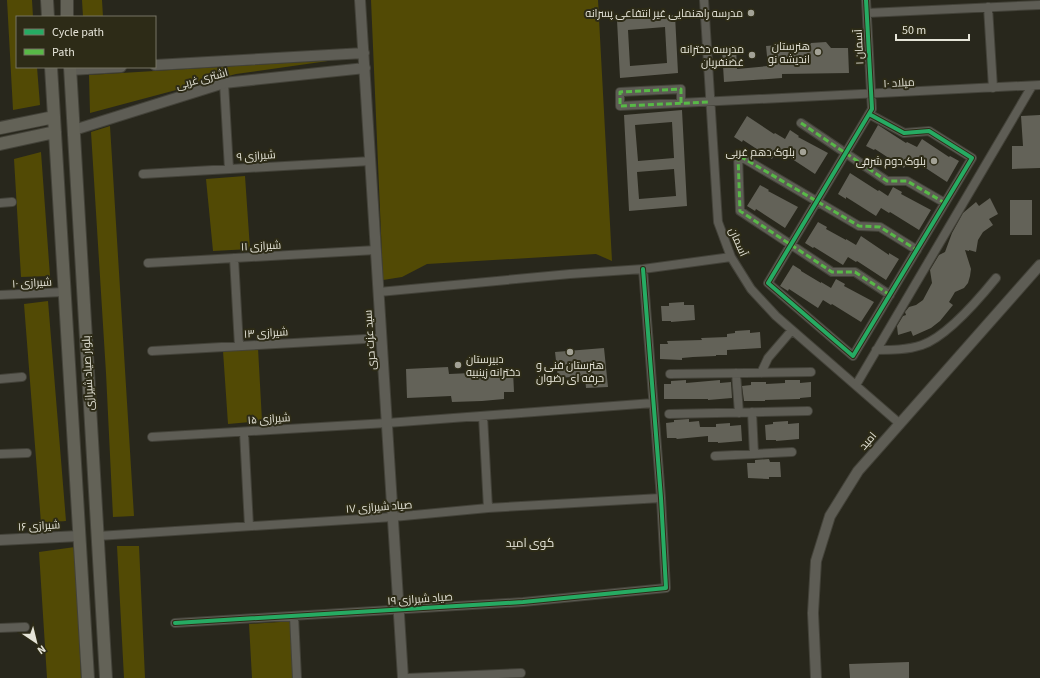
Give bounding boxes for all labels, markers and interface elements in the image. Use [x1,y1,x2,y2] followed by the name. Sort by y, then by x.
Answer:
[585,6,743,21] place label: مدرسه راهنمایی غیر انتفاعی پسرانه
[746,8,756,18] marker: مدرسه راهنمایی غیر انتفاعی پسرانه
[16,16,156,68] legend
[896,16,969,42] scale bar
[902,22,926,39] text: 50 m
[52,24,104,41] text: Cycle path
[851,29,867,65] street label: آسمان ۱
[768,39,810,67] place label: هنرستان اندیشه نو
[680,42,744,70] place label: مدرسه دخترانه غضنفریان
[52,44,75,61] text: Path
[813,47,823,57] marker: هنرستان اندیشه نو
[747,50,757,60] marker: مدرسه دخترانه غضنفریان
[174,65,230,93] street label: اشتری غربی
[883,75,915,91] street label: میلاد ۱۰
[726,145,795,160] place label: بلوک دهم غربی
[236,147,276,165] street label: شیرازی ۹
[798,147,808,157] marker: بلوک دهم غربی
[856,154,926,169] place label: بلوک دوم شرقی
[929,156,939,166] marker: بلوک دوم شرقی
[725,225,751,259] street label: آسمان
[240,237,282,255] street label: شیرازی ۱۱
[12,274,52,292] street label: شیرازی ۱۰
[360,309,380,371] street label: سید عزت حری
[243,324,289,342] street label: شیرازی ۱۳
[79,335,97,411] street label: بلوار صیاد شیرازی
[565,347,575,357] marker: هنرستان فنی و حرفه ای رضوان
[466,352,520,380] place label: دبیرستان دخترانه زینبیه
[536,358,604,386] place label: هنرستان فنی و حرفه ای رضوان
[453,360,463,370] marker: دبیرستان دخترانه زینبیه
[247,410,291,428] street label: شیرازی ۱۵
[856,429,880,453] street label: امید
[345,497,413,517] street label: صیاد شیرازی ۱۷
[18,517,60,535] street label: شیرازی ۱۶
[506,535,554,552] district label: کوی امید
[387,589,453,609] street label: صیاد شیرازی ۱۹
[16,622,56,662] north arrow
[34,642,49,658] text: N

